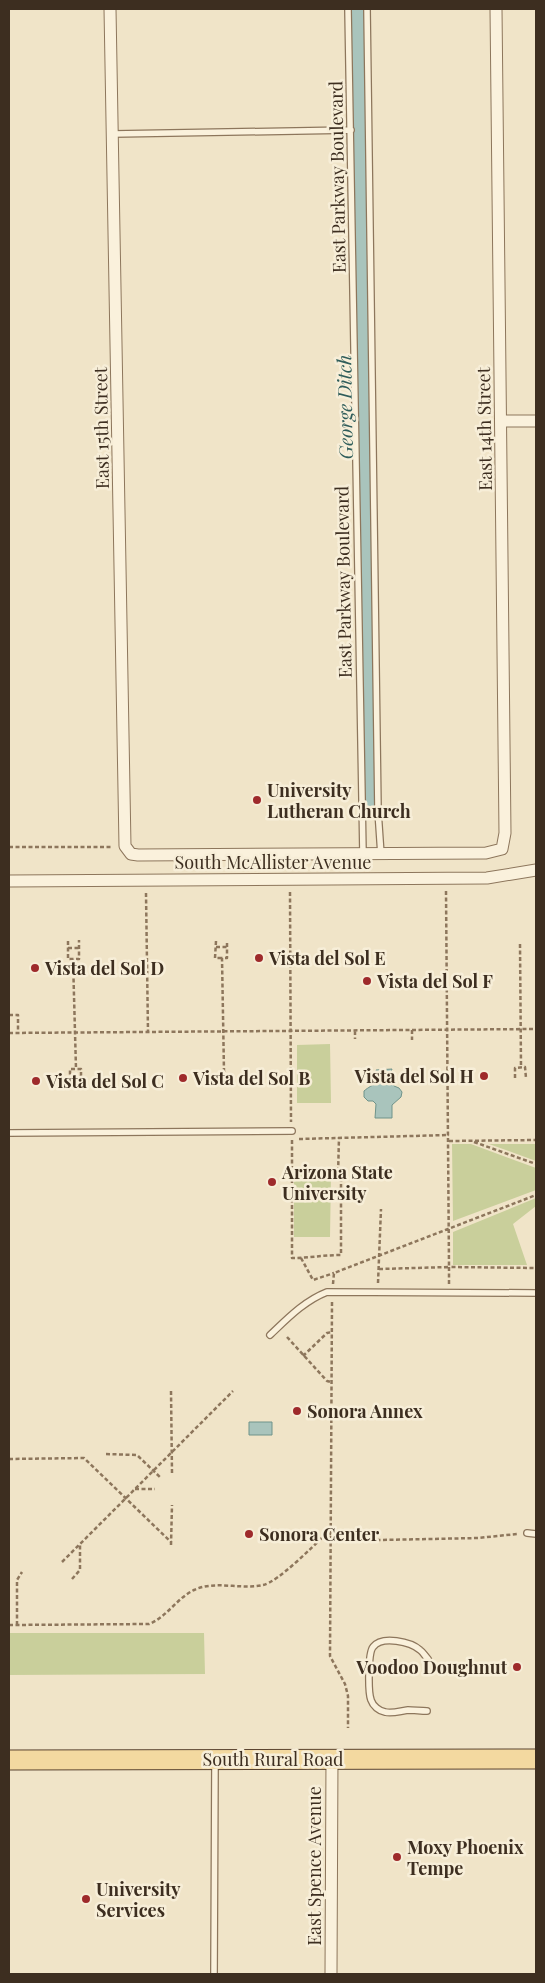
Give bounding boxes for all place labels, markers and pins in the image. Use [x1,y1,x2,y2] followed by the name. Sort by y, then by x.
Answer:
[267,778,411,823] place label: University Lutheran Church
[251,794,263,806] marker: University Lutheran Church
[268,946,386,970] place label: Vista del Sol E
[253,952,265,964] marker: Vista del Sol E
[44,956,164,980] place label: Vista del Sol D
[29,962,41,974] marker: Vista del Sol D
[376,969,493,993] place label: Vista del Sol F
[361,975,373,987] marker: Vista del Sol F
[353,1064,474,1088] place label: Vista del Sol H
[192,1066,310,1090] place label: Vista del Sol B
[45,1069,164,1093] place label: Vista del Sol C
[478,1070,490,1082] marker: Vista del Sol H
[177,1072,189,1084] marker: Vista del Sol B
[30,1075,42,1087] marker: Vista del Sol C
[281,1160,393,1205] place label: Arizona State University
[266,1176,278,1188] marker: Arizona State University
[307,1399,423,1423] place label: Sonora Annex
[291,1405,303,1417] marker: Sonora Annex
[259,1522,380,1546] place label: Sonora Center
[243,1528,255,1540] marker: Sonora Center
[355,1655,508,1679] place label: Voodoo Doughnut
[511,1661,523,1673] marker: Voodoo Doughnut
[407,1835,524,1880] place label: Moxy Phoenix Tempe
[391,1851,403,1863] marker: Moxy Phoenix Tempe
[96,1877,181,1922] place label: University Services
[80,1893,92,1905] marker: University Services

